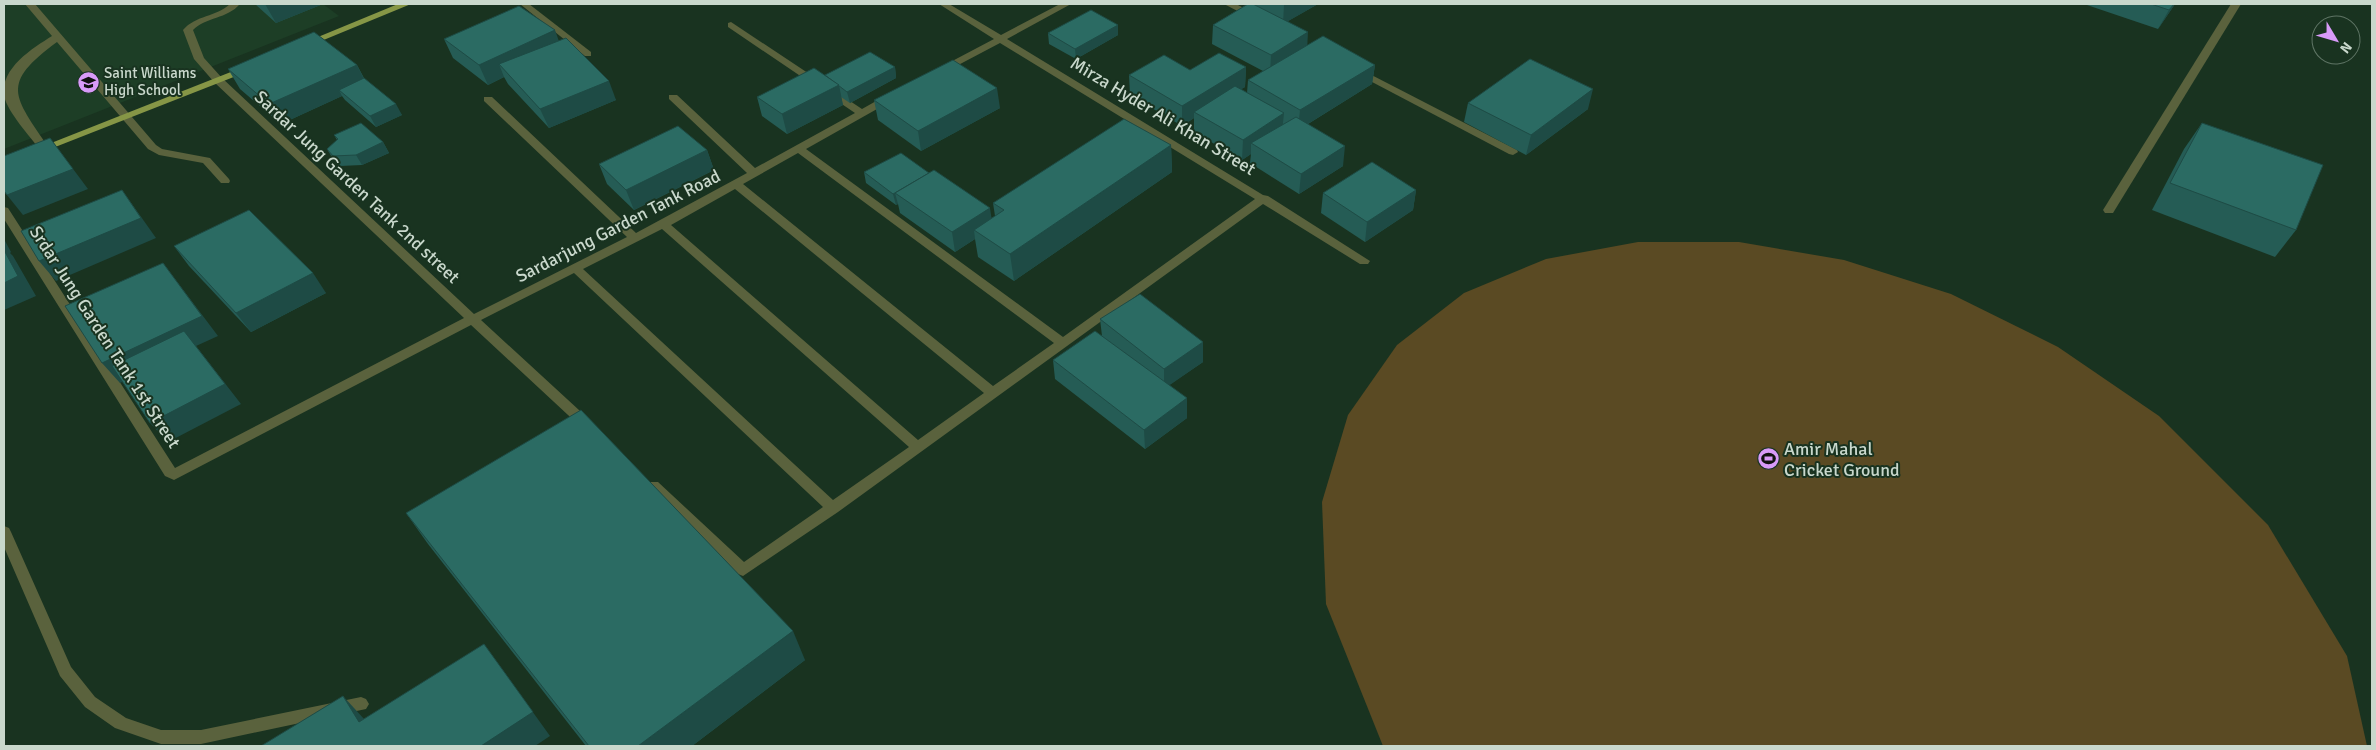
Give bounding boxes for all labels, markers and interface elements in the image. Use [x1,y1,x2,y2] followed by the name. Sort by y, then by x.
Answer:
[2311,15,2361,65] north arrow
[2336,39,2356,57] text: N
[1066,52,1260,180] street label: Mirza Hyder Ali Khan Street
[104,64,197,99] place label: Saint Williams High School
[76,70,100,94] school or university icon: Saint Williams High School
[250,86,464,288] street label: Sardar Jung Garden Tank 2nd street
[512,165,724,287] street label: Sardarjung Garden Tank Road
[25,222,185,452] street label: Srdar Jung Garden Tank 1st Street
[1784,438,1900,481] place label: Amir Mahal Cricket Ground
[1756,447,1780,471] sports icon: Amir Mahal Cricket Ground

